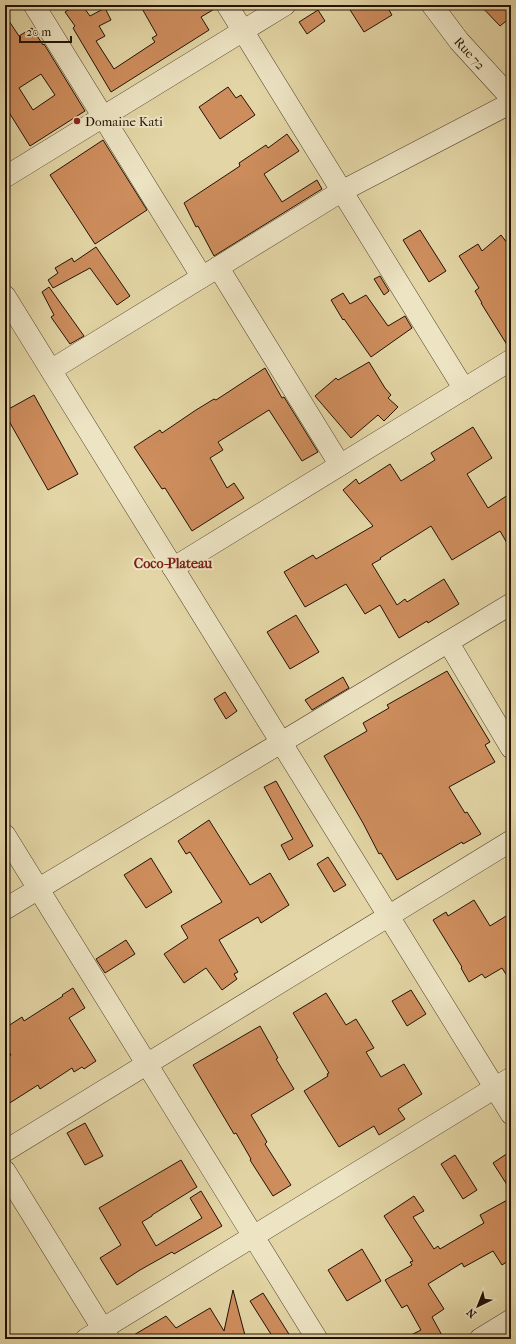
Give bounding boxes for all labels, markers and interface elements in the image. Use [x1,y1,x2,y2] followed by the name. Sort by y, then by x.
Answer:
[20,18,71,44] scale bar
[26,25,51,39] text: 20 m
[451,34,488,73] street label: Rue 72
[85,114,163,129] place label: Domaine Kati
[72,116,82,126] marker: Domaine Kati
[134,555,212,572] district label: Coco-Plateau
[458,1286,498,1326] north arrow
[464,1305,479,1321] text: N

